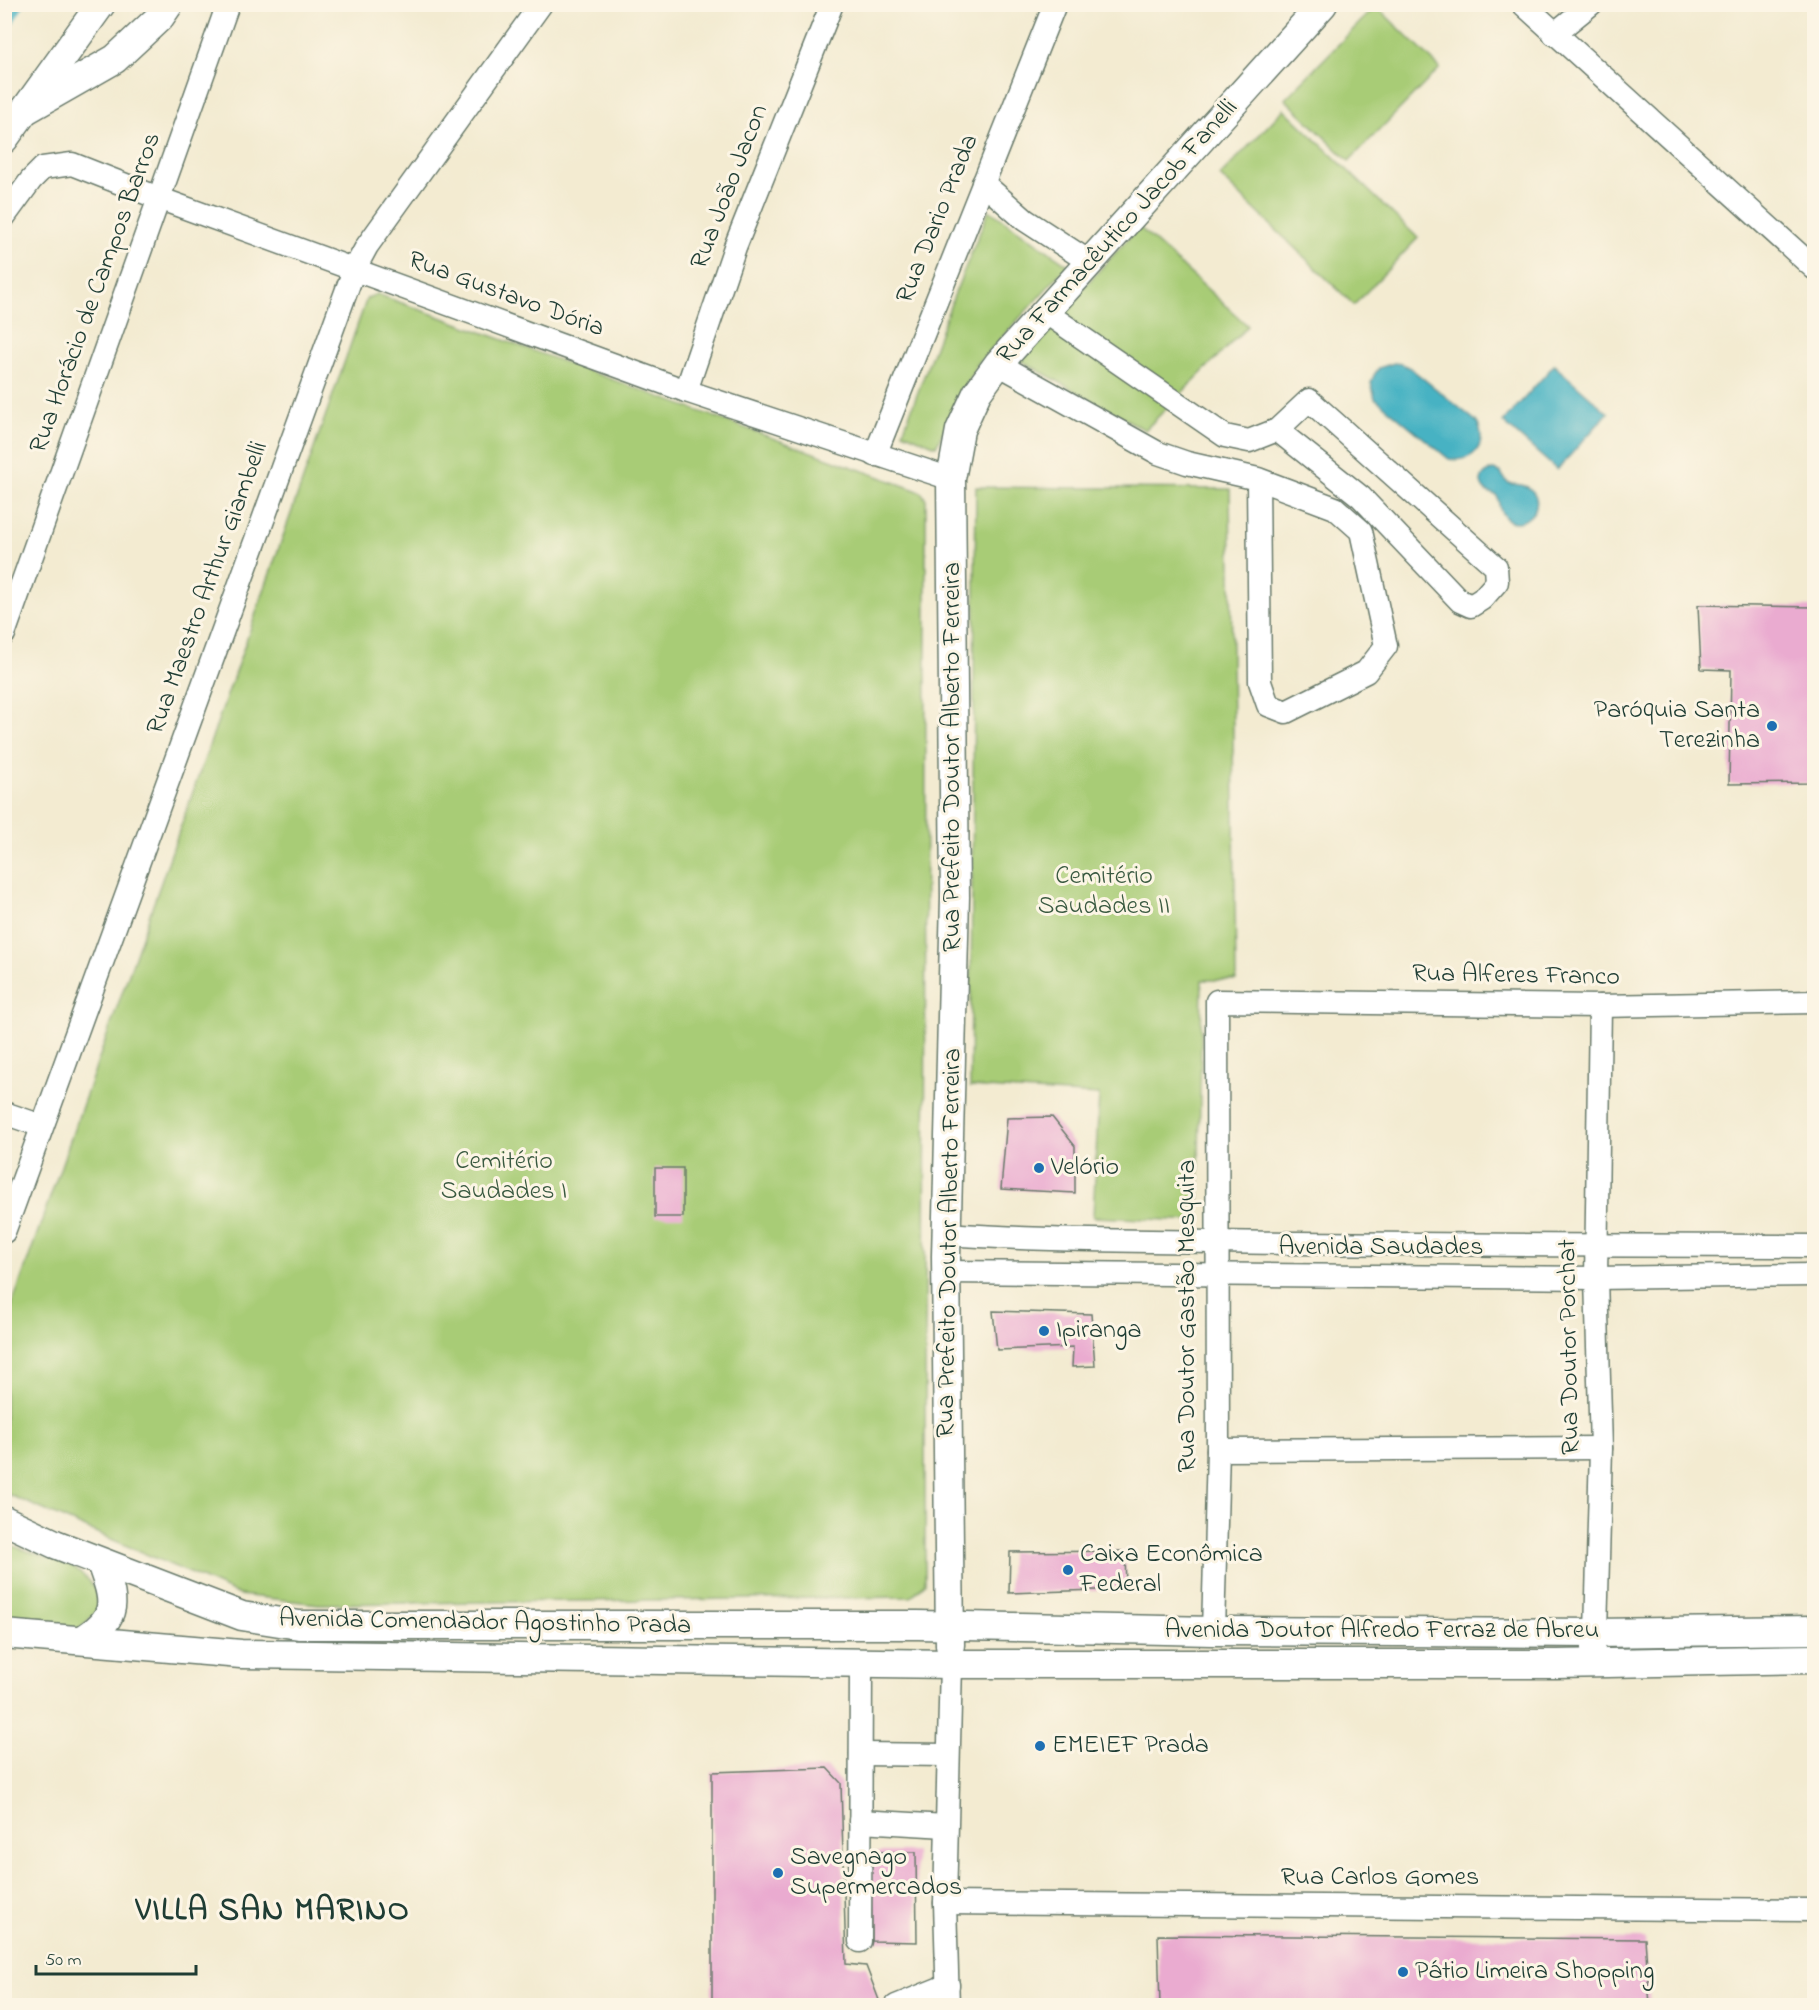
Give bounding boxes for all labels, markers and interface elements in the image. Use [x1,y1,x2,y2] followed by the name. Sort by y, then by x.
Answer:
[988,91,1248,373] street label: Rua Farmacêutico Jacob Fanelli
[681,99,779,275] street label: Rua João Jacon
[20,127,172,459] street label: Rua Horácio de Campos Barros
[887,129,989,309] street label: Rua Dario Prada
[403,242,609,348] street label: Rua Gustavo Dória
[137,436,279,740] street label: Rua Maestro Arthur Giambelli
[934,562,972,952] street label: Rua Prefeito Doutor Alberto Ferreira
[1594,692,1760,760] place label: Paróquia Santa Terezinha
[1765,719,1779,733] marker: Paróquia Santa Terezinha
[1038,858,1170,926] park label: Cemitério Saudades II
[1412,955,1620,997] street label: Rua Alferes Franco
[928,1048,972,1438] street label: Rua Prefeito Doutor Alberto Ferreira
[441,1143,567,1211] park label: Cemitério Saudades I
[1050,1149,1119,1187] place label: Velório
[1169,1159,1207,1473] street label: Rua Doutor Gastão Mesquita
[1032,1161,1046,1175] marker: Velório
[1279,1229,1483,1267] street label: Avenida Saudades
[1549,1239,1591,1455] street label: Rua Doutor Porchat
[1056,1312,1142,1350] place label: Ipiranga
[1037,1324,1051,1338] marker: Ipiranga
[1079,1536,1263,1604] place label: Caixa Econômica Federal
[1061,1563,1075,1577] marker: Caixa Econômica Federal
[279,1600,691,1646] street label: Avenida Comendador Agostinho Prada
[1165,1612,1599,1650] street label: Avenida Doutor Alfredo Ferraz de Abreu
[1052,1727,1209,1765] place label: EMEIEF Prada
[1033,1739,1047,1753] marker: EMEIEF Prada
[790,1839,962,1907] place label: Savegnago Supermercados
[1281,1859,1479,1897] street label: Rua Carlos Gomes
[771,1866,785,1880] marker: Savegnago Supermercados
[135,1888,410,1935] district label: VILLA SAN MARINO
[36,1938,196,1976] scale bar
[45,1948,82,1974] text: 50 m
[1415,1953,1655,1991] place label: Pátio Limeira Shopping
[1396,1965,1410,1979] marker: Pátio Limeira Shopping

